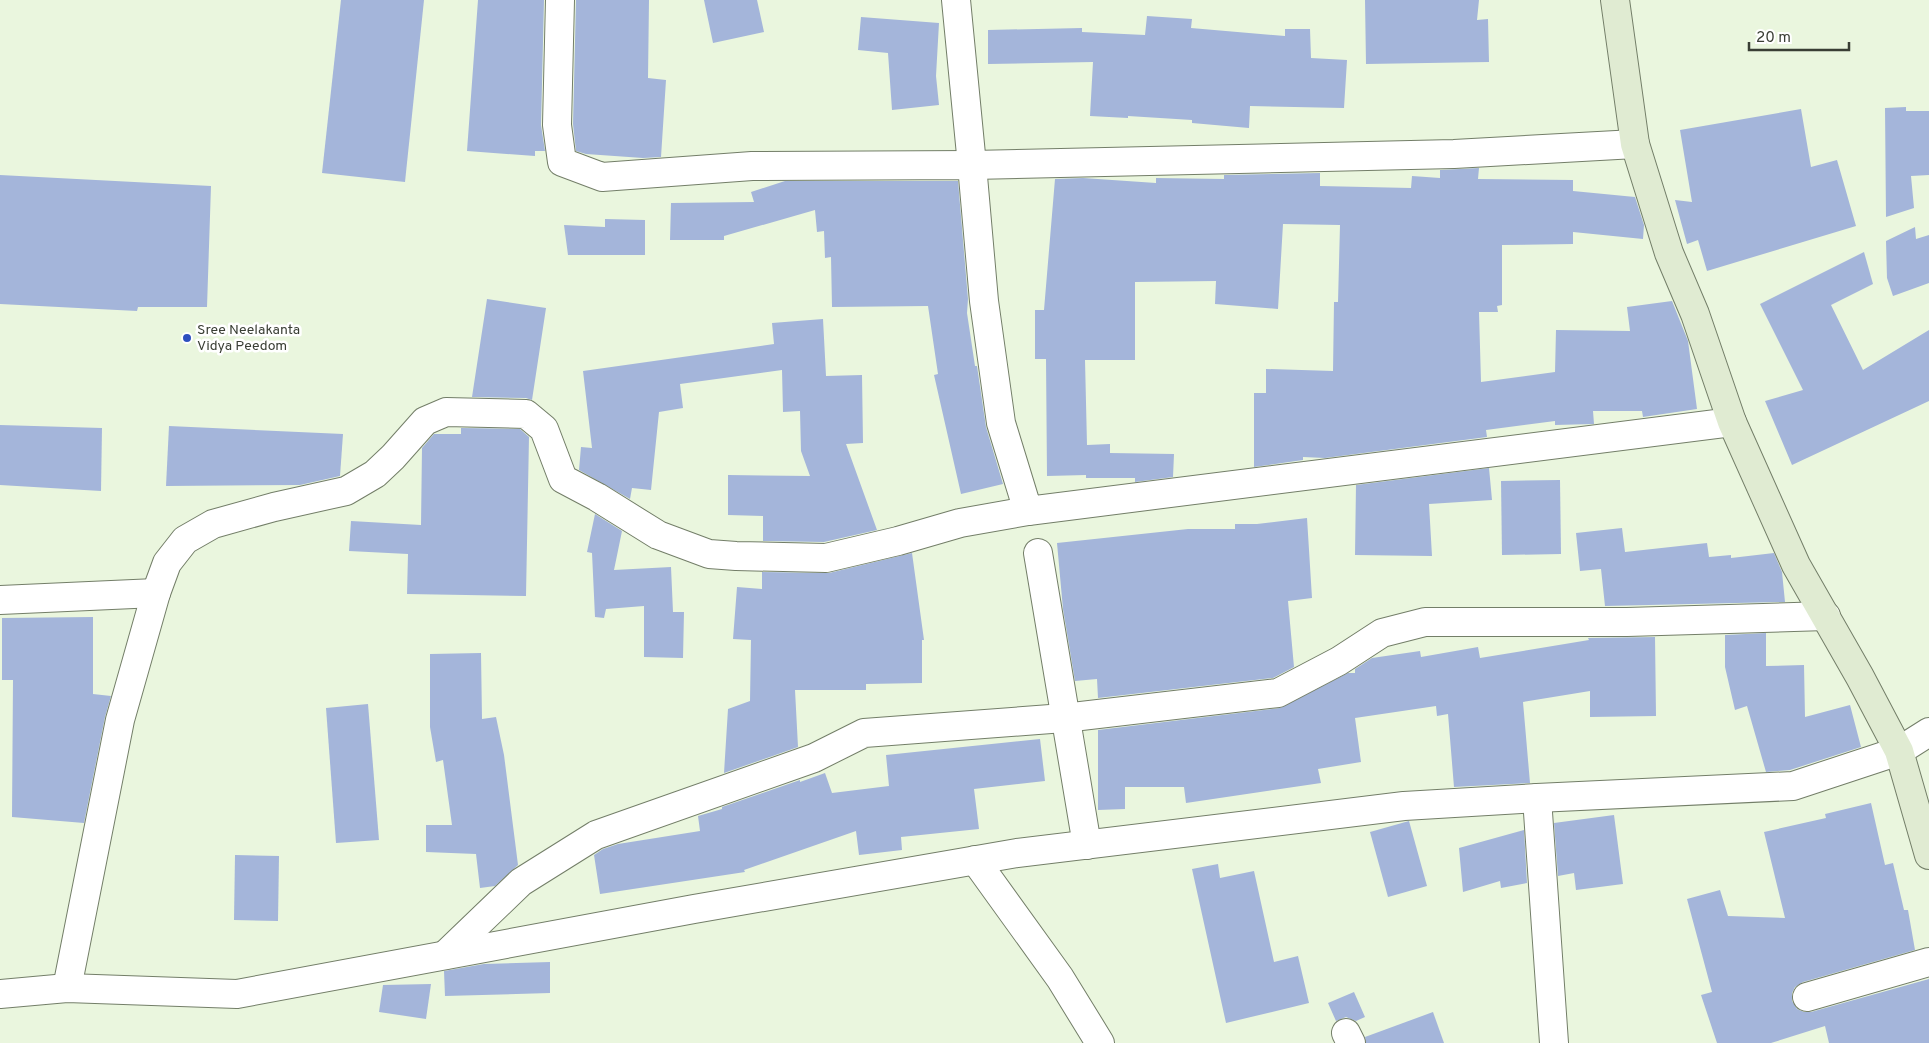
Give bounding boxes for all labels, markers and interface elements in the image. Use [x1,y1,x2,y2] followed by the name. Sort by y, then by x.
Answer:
[1749,20,1849,52] scale bar
[1756,29,1791,48] text: 20 m
[197,322,300,355] place label: Sree Neelakanta Vidya Peedom
[181,332,193,344] marker: Sree Neelakanta Vidya Peedom

